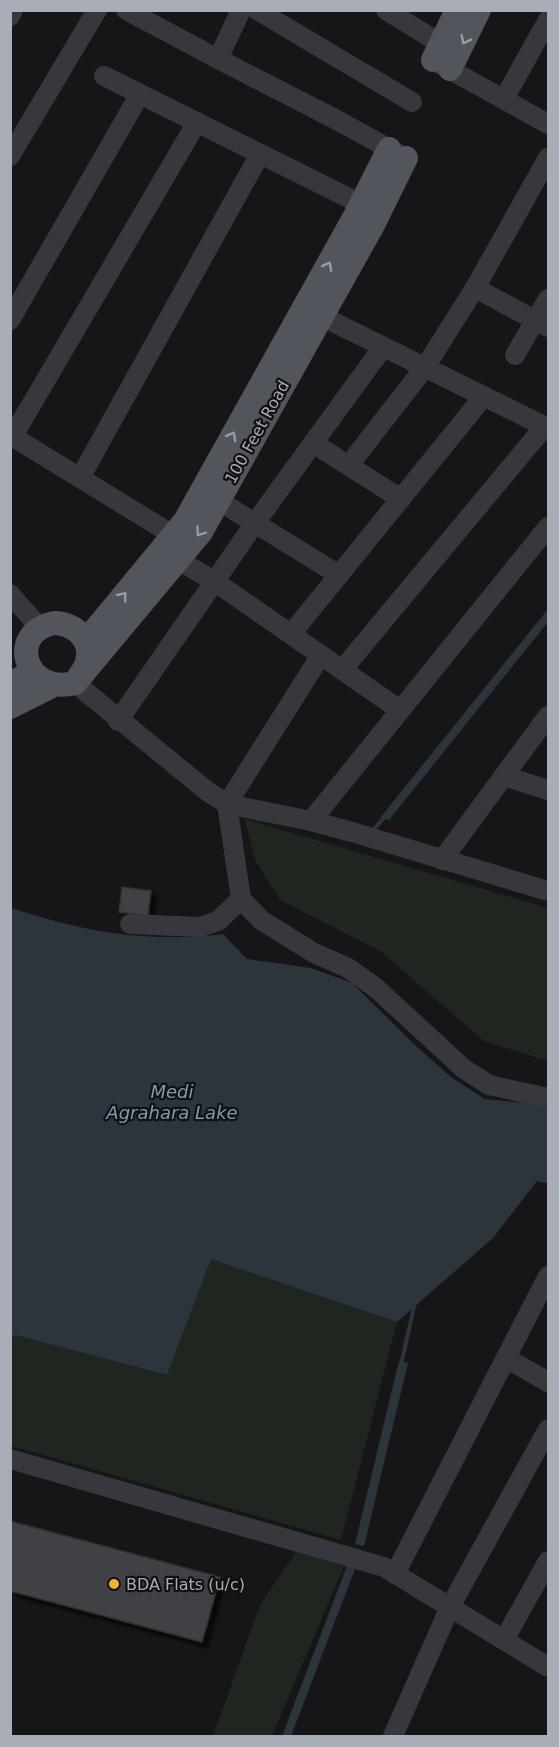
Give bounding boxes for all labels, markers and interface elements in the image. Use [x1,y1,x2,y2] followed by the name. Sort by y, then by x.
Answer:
[460,33,472,44] one-way arrow
[321,261,332,272] one-way arrow
[221,377,293,487] street label: 100 Feet Road
[225,432,237,442] one-way arrow
[196,525,207,536] one-way arrow
[116,592,127,603] one-way arrow
[105,1081,238,1123] water label: Medi Agrahara Lake
[126,1575,245,1594] place label: BDA Flats (u/c)
[107,1577,121,1591] marker: BDA Flats (u/c)

